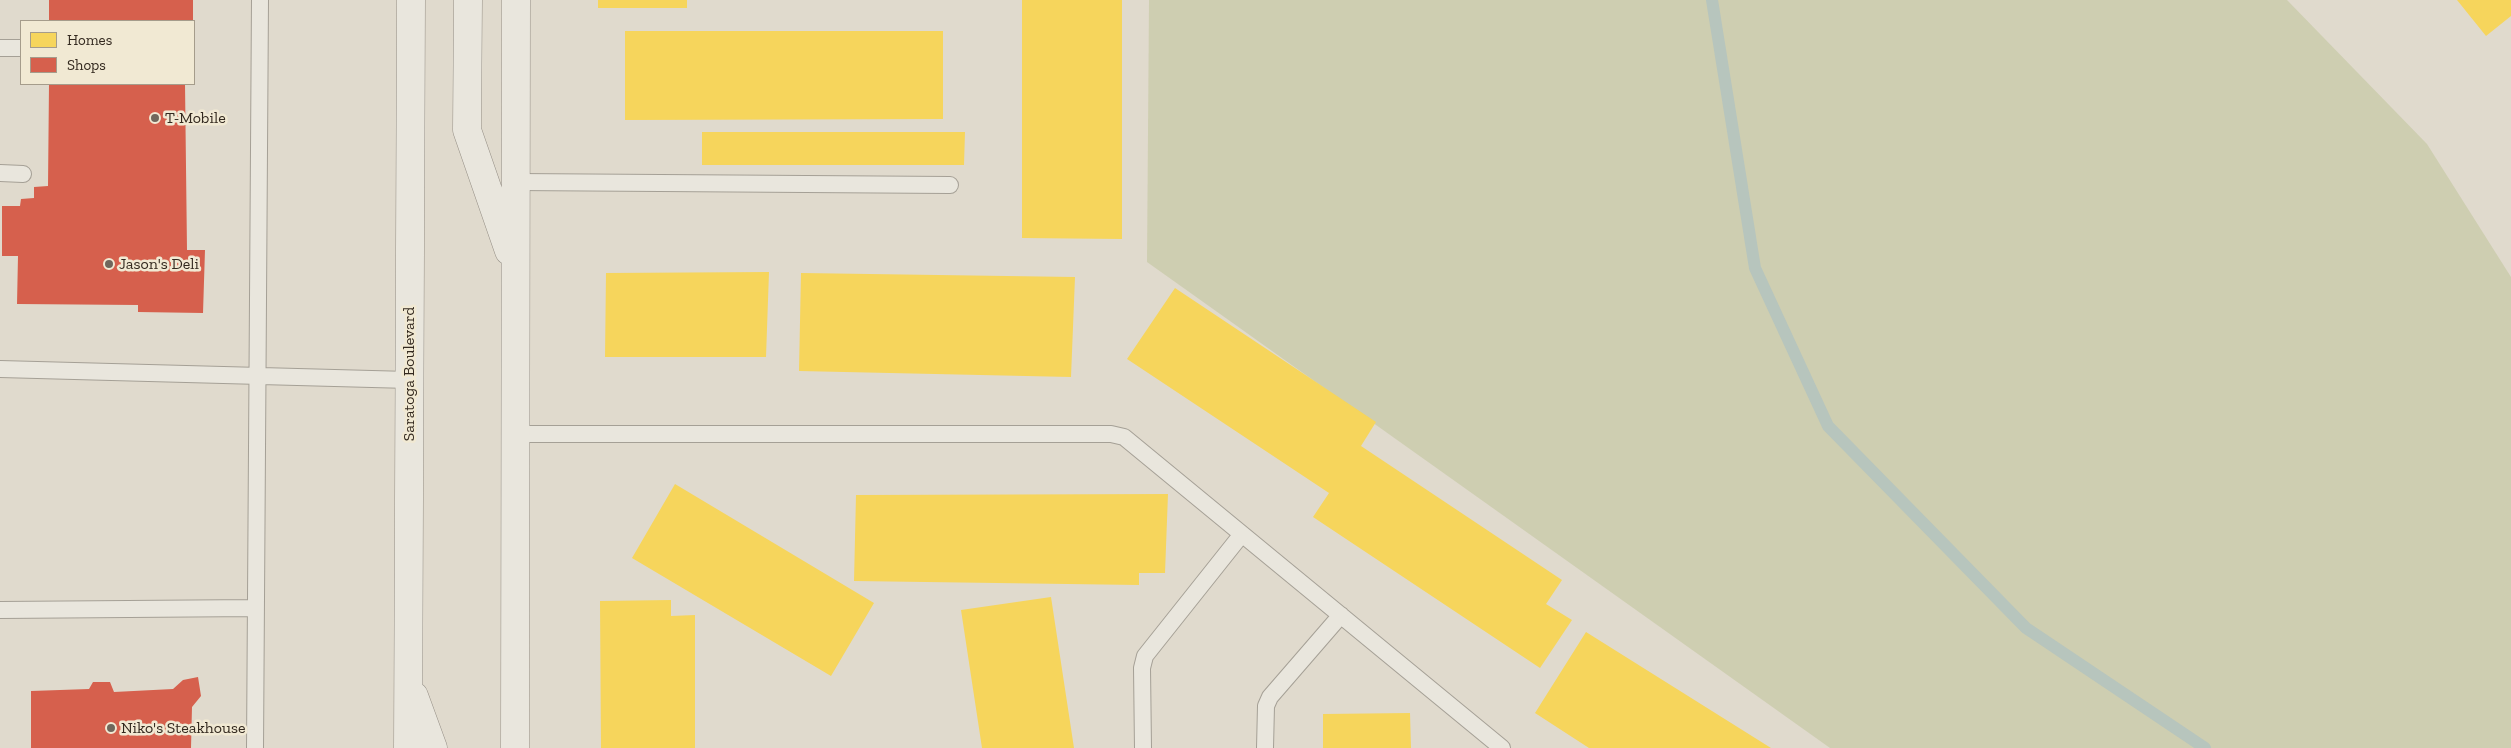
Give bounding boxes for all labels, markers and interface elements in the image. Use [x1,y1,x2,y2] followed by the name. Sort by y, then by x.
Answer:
[20,20,195,85] legend
[67,31,112,49] text: Homes
[67,56,106,74] text: Shops
[165,108,226,128] place label: T-Mobile
[149,112,161,124] marker: T-Mobile
[119,254,199,274] place label: Jason's Deli
[103,258,115,270] marker: Jason's Deli
[399,307,419,441] street label: Saratoga Boulevard
[121,718,245,738] place label: Niko's Steakhouse
[105,722,117,734] marker: Niko's Steakhouse

